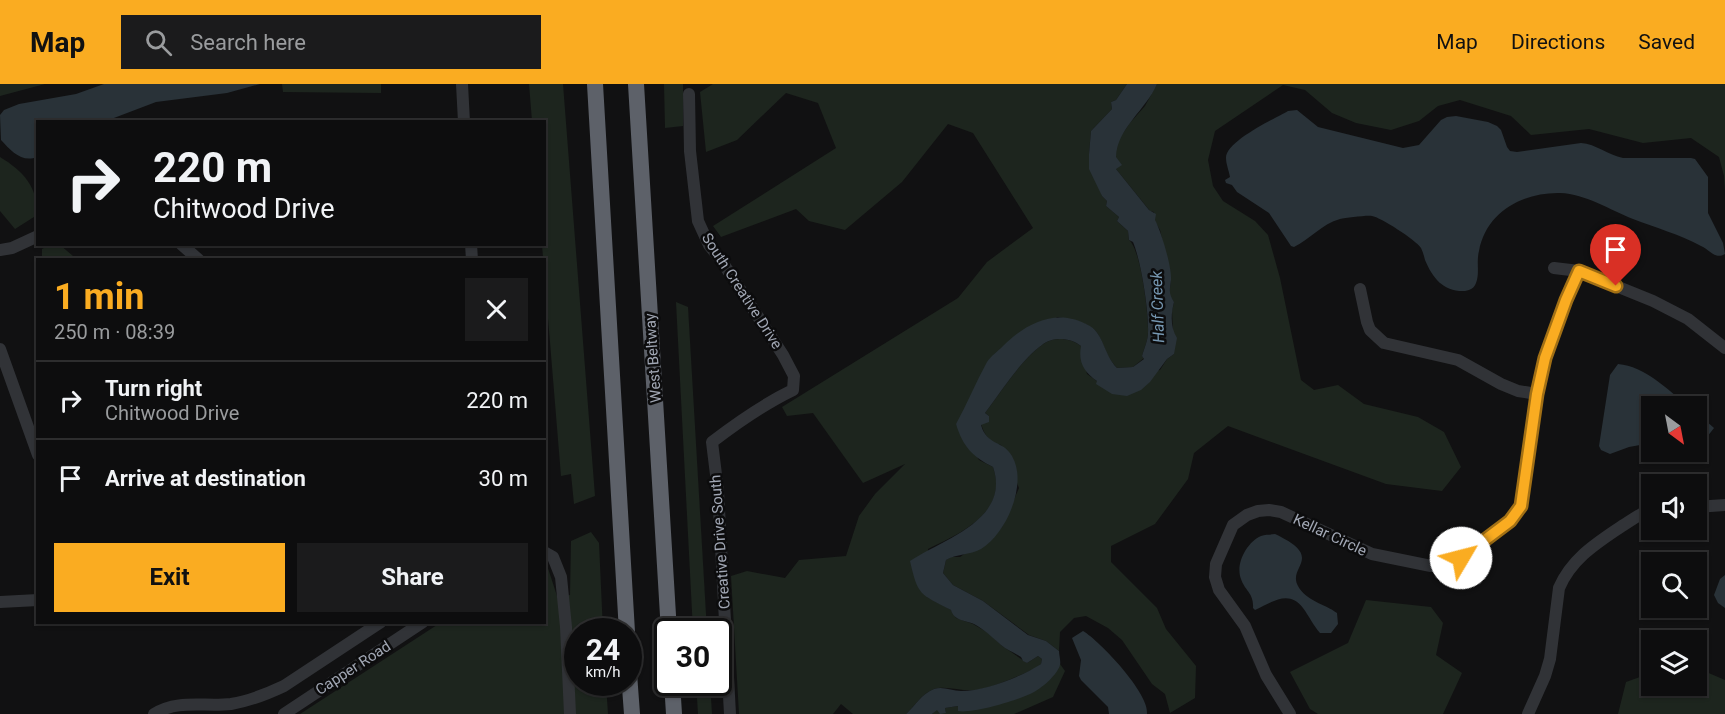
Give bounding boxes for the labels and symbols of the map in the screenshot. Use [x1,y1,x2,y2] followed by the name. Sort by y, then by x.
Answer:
[1590,224,1641,286] pin
[698,230,786,352] street label: South Creative Drive
[1147,269,1168,343] water label: Half Creek
[641,313,665,403] street label: West Beltway
[1641,396,1707,462] north arrow
[706,474,734,610] street label: Creative Drive South
[1290,510,1370,560] street label: Kellar Circle
[1429,526,1493,590] position arrow
[654,618,732,696] speed limit sign: 30
[312,637,394,699] street label: Capper Road

